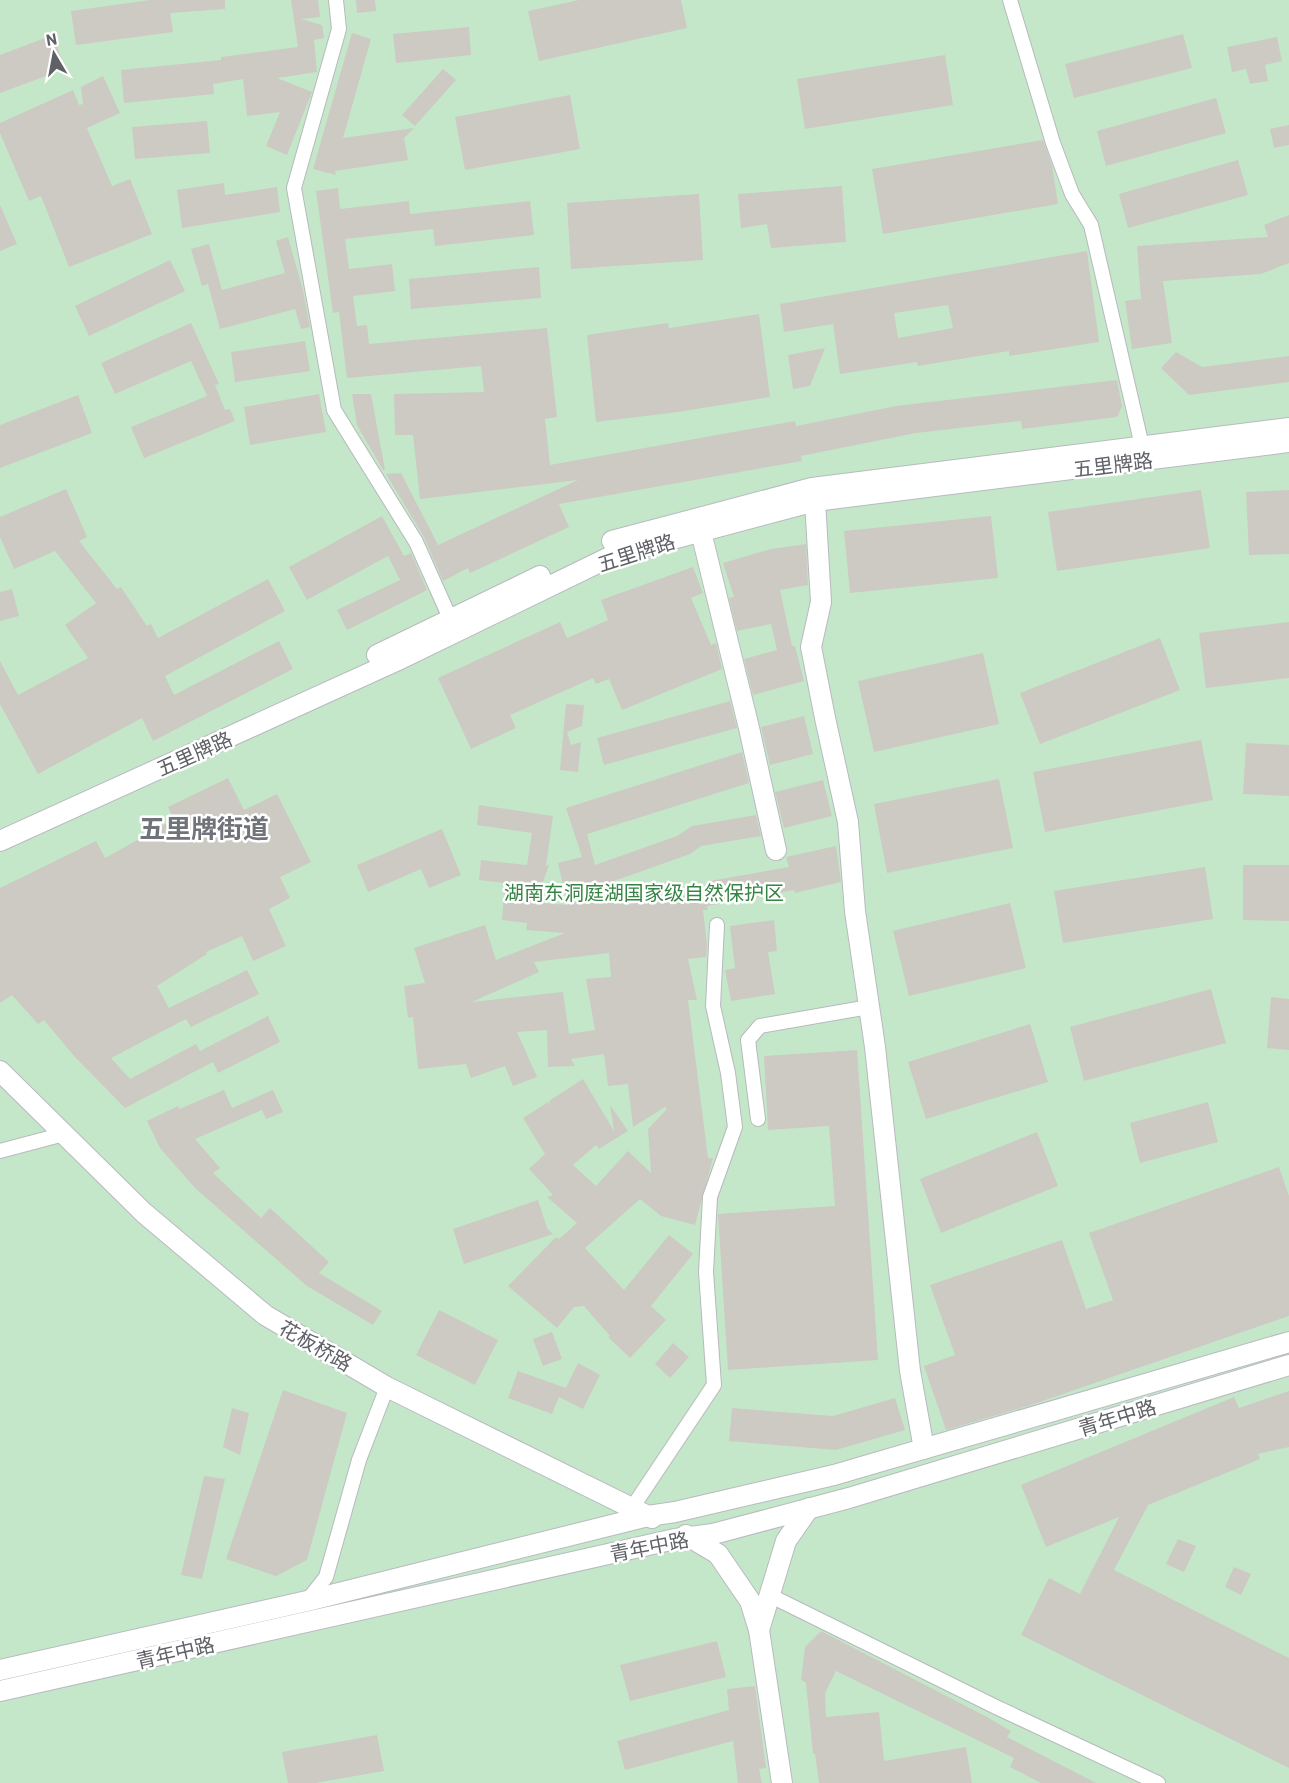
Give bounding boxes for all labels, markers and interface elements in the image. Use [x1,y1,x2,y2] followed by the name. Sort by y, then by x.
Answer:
[24,24,84,84] north arrow
[44,28,58,49] text: N
[1072,447,1154,481] street label: 五里牌路
[594,528,678,576] street label: 五里牌路
[153,726,235,780] street label: 五里牌路
[139,812,269,843] district label: 五里牌街道
[504,880,784,904] park label: 湖南东洞庭湖国家级自然保护区
[275,1315,357,1375] street label: 花板桥路
[1075,1394,1159,1440] street label: 青年中路
[607,1527,691,1565] street label: 青年中路
[133,1631,217,1673] street label: 青年中路

